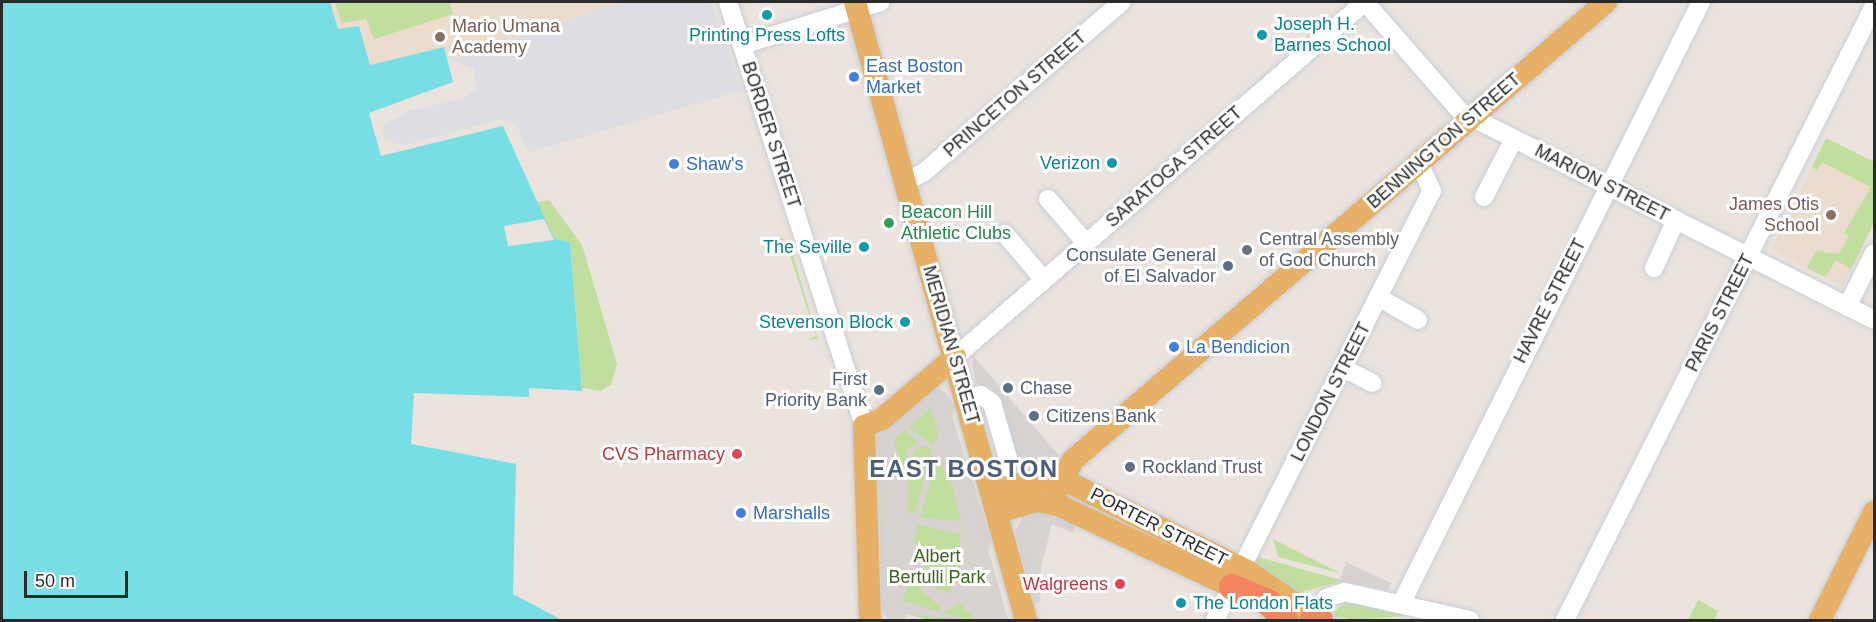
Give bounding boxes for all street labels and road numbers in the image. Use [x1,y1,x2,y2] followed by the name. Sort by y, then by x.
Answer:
[939,26,1091,162] street label: PRINCETON STREET
[737,59,805,211] street label: BORDER STREET
[1363,69,1525,213] street label: BENNINGTON STREET
[1101,102,1247,232] street label: SARATOGA STREET
[1531,140,1673,226] street label: MARION STREET
[1509,235,1591,367] street label: HAVRE STREET
[1681,251,1759,375] street label: PARIS STREET
[918,263,984,427] street label: MERIDIAN STREET
[1287,319,1375,465] street label: LONDON STREET
[1087,483,1231,571] street label: PORTER STREET

